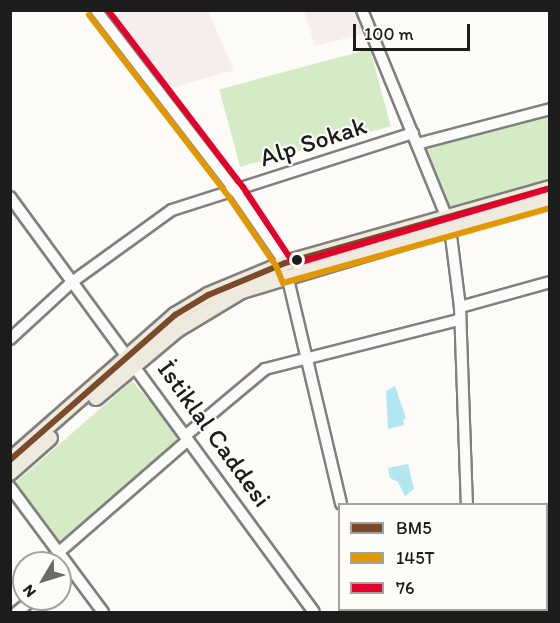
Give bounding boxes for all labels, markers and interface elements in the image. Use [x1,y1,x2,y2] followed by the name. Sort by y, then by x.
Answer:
[356,12,473,50] scale bar
[364,23,414,45] text: 100 m
[256,110,370,174] street label: Alp Sokak
[291,254,303,266] unlabelled marker
[150,355,278,513] street label: İstiklal Caddesi
[338,503,548,611] legend
[396,517,432,539] text: BM5
[396,547,435,569] text: 145T
[12,551,72,611] north arrow
[396,577,414,599] text: 76
[18,581,40,601] text: N

